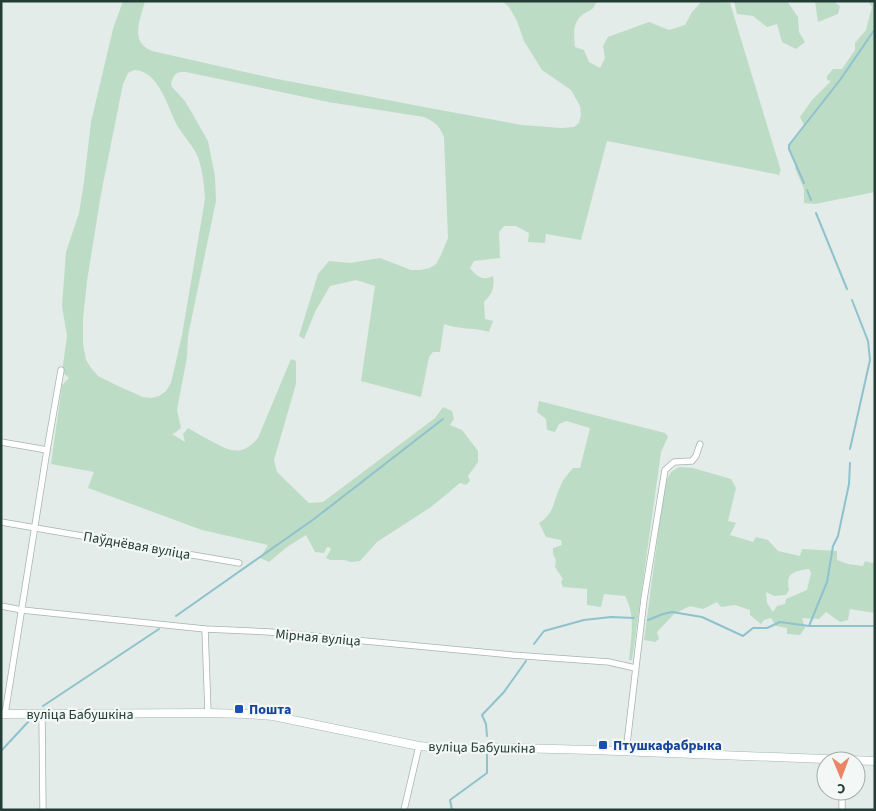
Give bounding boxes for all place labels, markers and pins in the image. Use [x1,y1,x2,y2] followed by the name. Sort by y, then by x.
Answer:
[249,700,291,720] place label: Пошта
[233,703,245,715] marker: Пошта
[613,736,722,756] place label: Птушкафабрыка
[597,739,609,751] marker: Птушкафабрыка

